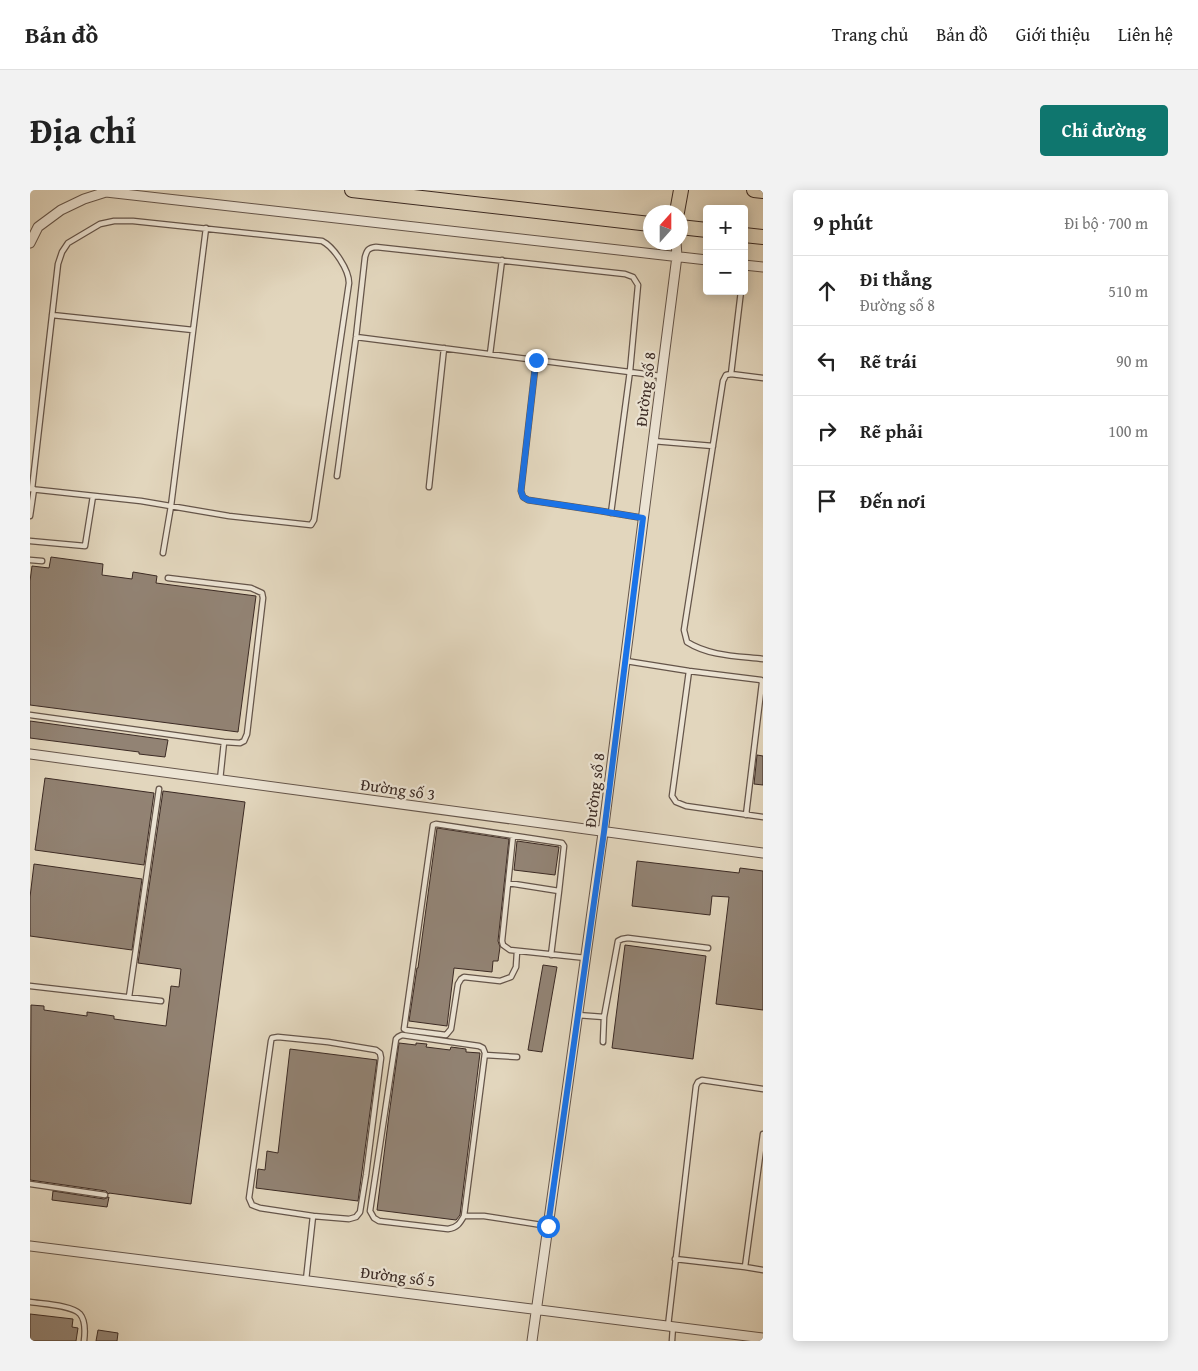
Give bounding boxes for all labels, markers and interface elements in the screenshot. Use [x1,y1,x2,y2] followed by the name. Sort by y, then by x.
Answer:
[25,17,98,52] text: Bản đồ
[832,21,908,48] text: Trang chủ
[936,21,988,48] text: Bản đồ
[1016,21,1090,48] text: Giới thiệu
[1118,21,1173,48] text: Liên hệ
[30,105,136,156] text: Địa chỉ
[1040,105,1168,156] button: Chỉ đường
[643,205,688,250] north arrow
[703,205,748,295] map controls
[703,205,748,250] button: +
[813,207,873,238] text: 9 phút
[1064,211,1148,235] text: Đi bộ · 700 m
[703,250,748,295] button: −
[860,265,932,293] text: Đi thẳng
[813,277,841,305] icon: ahead
[1108,279,1148,303] text: 510 m
[860,293,935,317] text: Đường số 8
[813,347,841,375] icon: left
[860,347,917,375] text: Rẽ trái
[525,349,548,372] route end
[1116,349,1148,373] text: 90 m
[629,350,662,428] street label: Đường số 8
[813,417,841,445] icon: right
[860,417,923,445] text: Rẽ phải
[1108,419,1148,443] text: 100 m
[813,487,841,515] icon: arrive
[860,487,926,515] text: Đến nơi
[578,751,611,829] street label: Đường số 8
[359,772,437,806] street label: Đường số 3
[537,1215,560,1238] route start
[359,1260,437,1292] street label: Đường số 5

